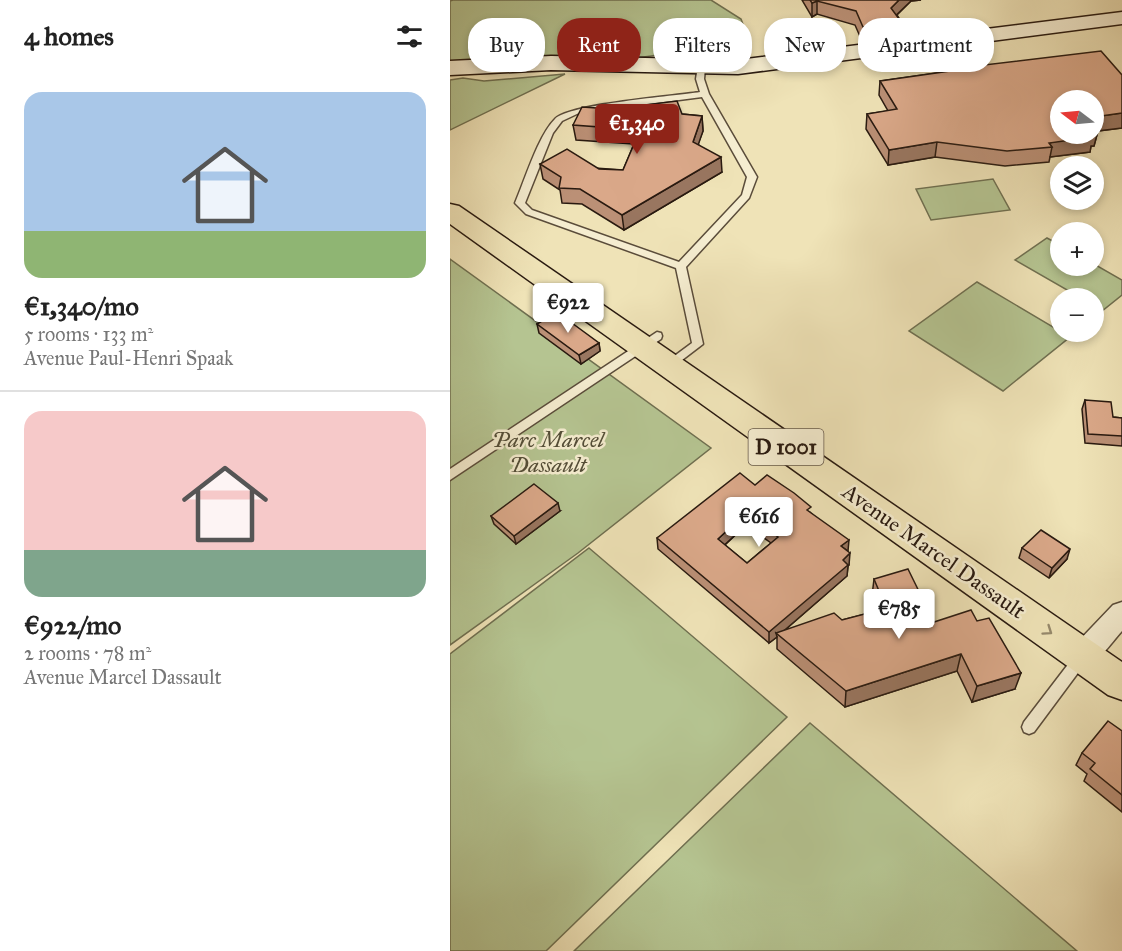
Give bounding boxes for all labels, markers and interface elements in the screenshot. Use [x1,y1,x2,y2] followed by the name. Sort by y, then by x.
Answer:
[468,18,545,72] chip: Buy
[557,18,641,72] chip: Rent
[653,18,752,72] chip: Filters
[764,18,846,72] chip: New
[858,18,994,72] chip: Apartment
[24,20,114,52] text: 4 homes
[393,20,426,53] icon: filters
[1050,90,1104,144] north arrow
[1050,90,1104,342] map controls
[588,104,686,155] pin: €1,340
[609,111,665,135] text: €1,340
[171,131,279,239] icon: home
[1050,156,1104,210] button: layers
[1050,222,1104,276] button: +
[532,283,604,334] pin: €922
[1050,288,1104,342] button: −
[24,290,139,322] text: €1,340/mo
[547,290,589,314] text: €922
[24,322,153,346] text: 5 rooms · 133 m²
[24,346,233,370] text: Avenue Paul-Henri Spaak
[492,426,606,478] park label: Parc Marcel Dassault
[748,429,824,465] road number: D 1001
[171,450,279,558] icon: home
[836,477,1031,625] street label: Avenue Marcel Dassault
[723,497,795,548] pin: €616
[739,504,779,528] text: €616
[863,589,935,640] pin: €785
[878,596,920,620] text: €785
[24,609,121,641] text: €922/mo
[1042,624,1053,635] one-way arrow
[24,641,151,665] text: 2 rooms · 78 m²
[24,665,222,689] text: Avenue Marcel Dassault

